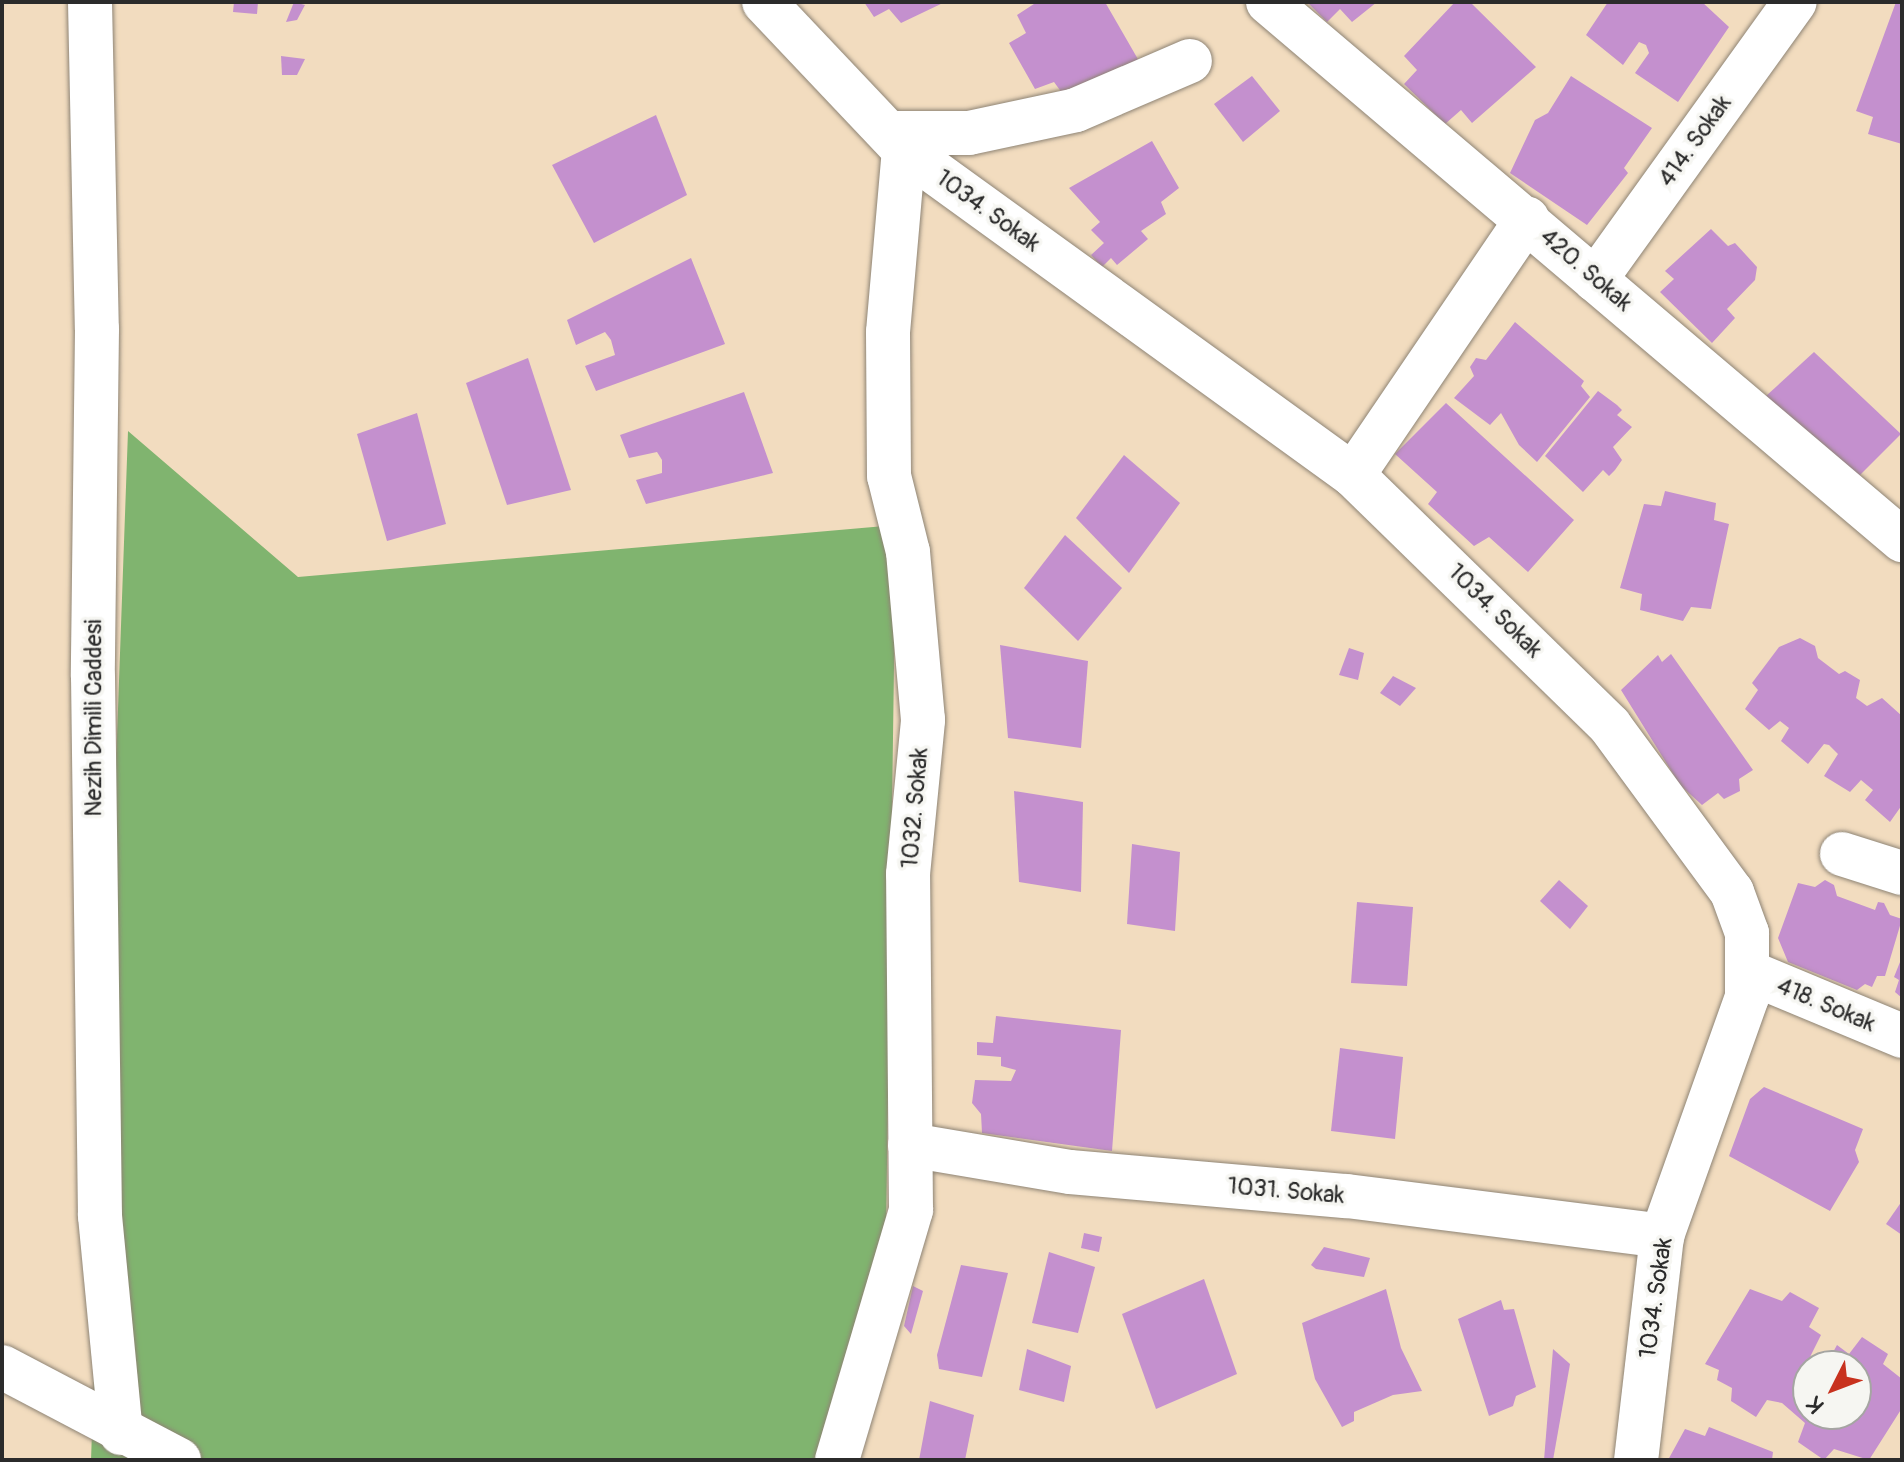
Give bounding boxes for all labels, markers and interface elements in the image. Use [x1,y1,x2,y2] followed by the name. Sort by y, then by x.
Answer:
[1652,90,1738,192] street label: 414. Sokak
[930,164,1046,258] street label: 1034. Sokak
[1534,222,1638,318] street label: 420. Sokak
[1442,558,1548,664] street label: 1034. Sokak
[80,619,108,817] street label: Nezih Dimili Caddesi
[895,746,935,870] street label: 1032. Sokak
[1773,971,1879,1039] street label: 418. Sokak
[1226,1172,1346,1210] street label: 1031. Sokak
[1633,1236,1679,1360] street label: 1034. Sokak
[1792,1350,1872,1430] north arrow
[1801,1390,1830,1419] text: K

